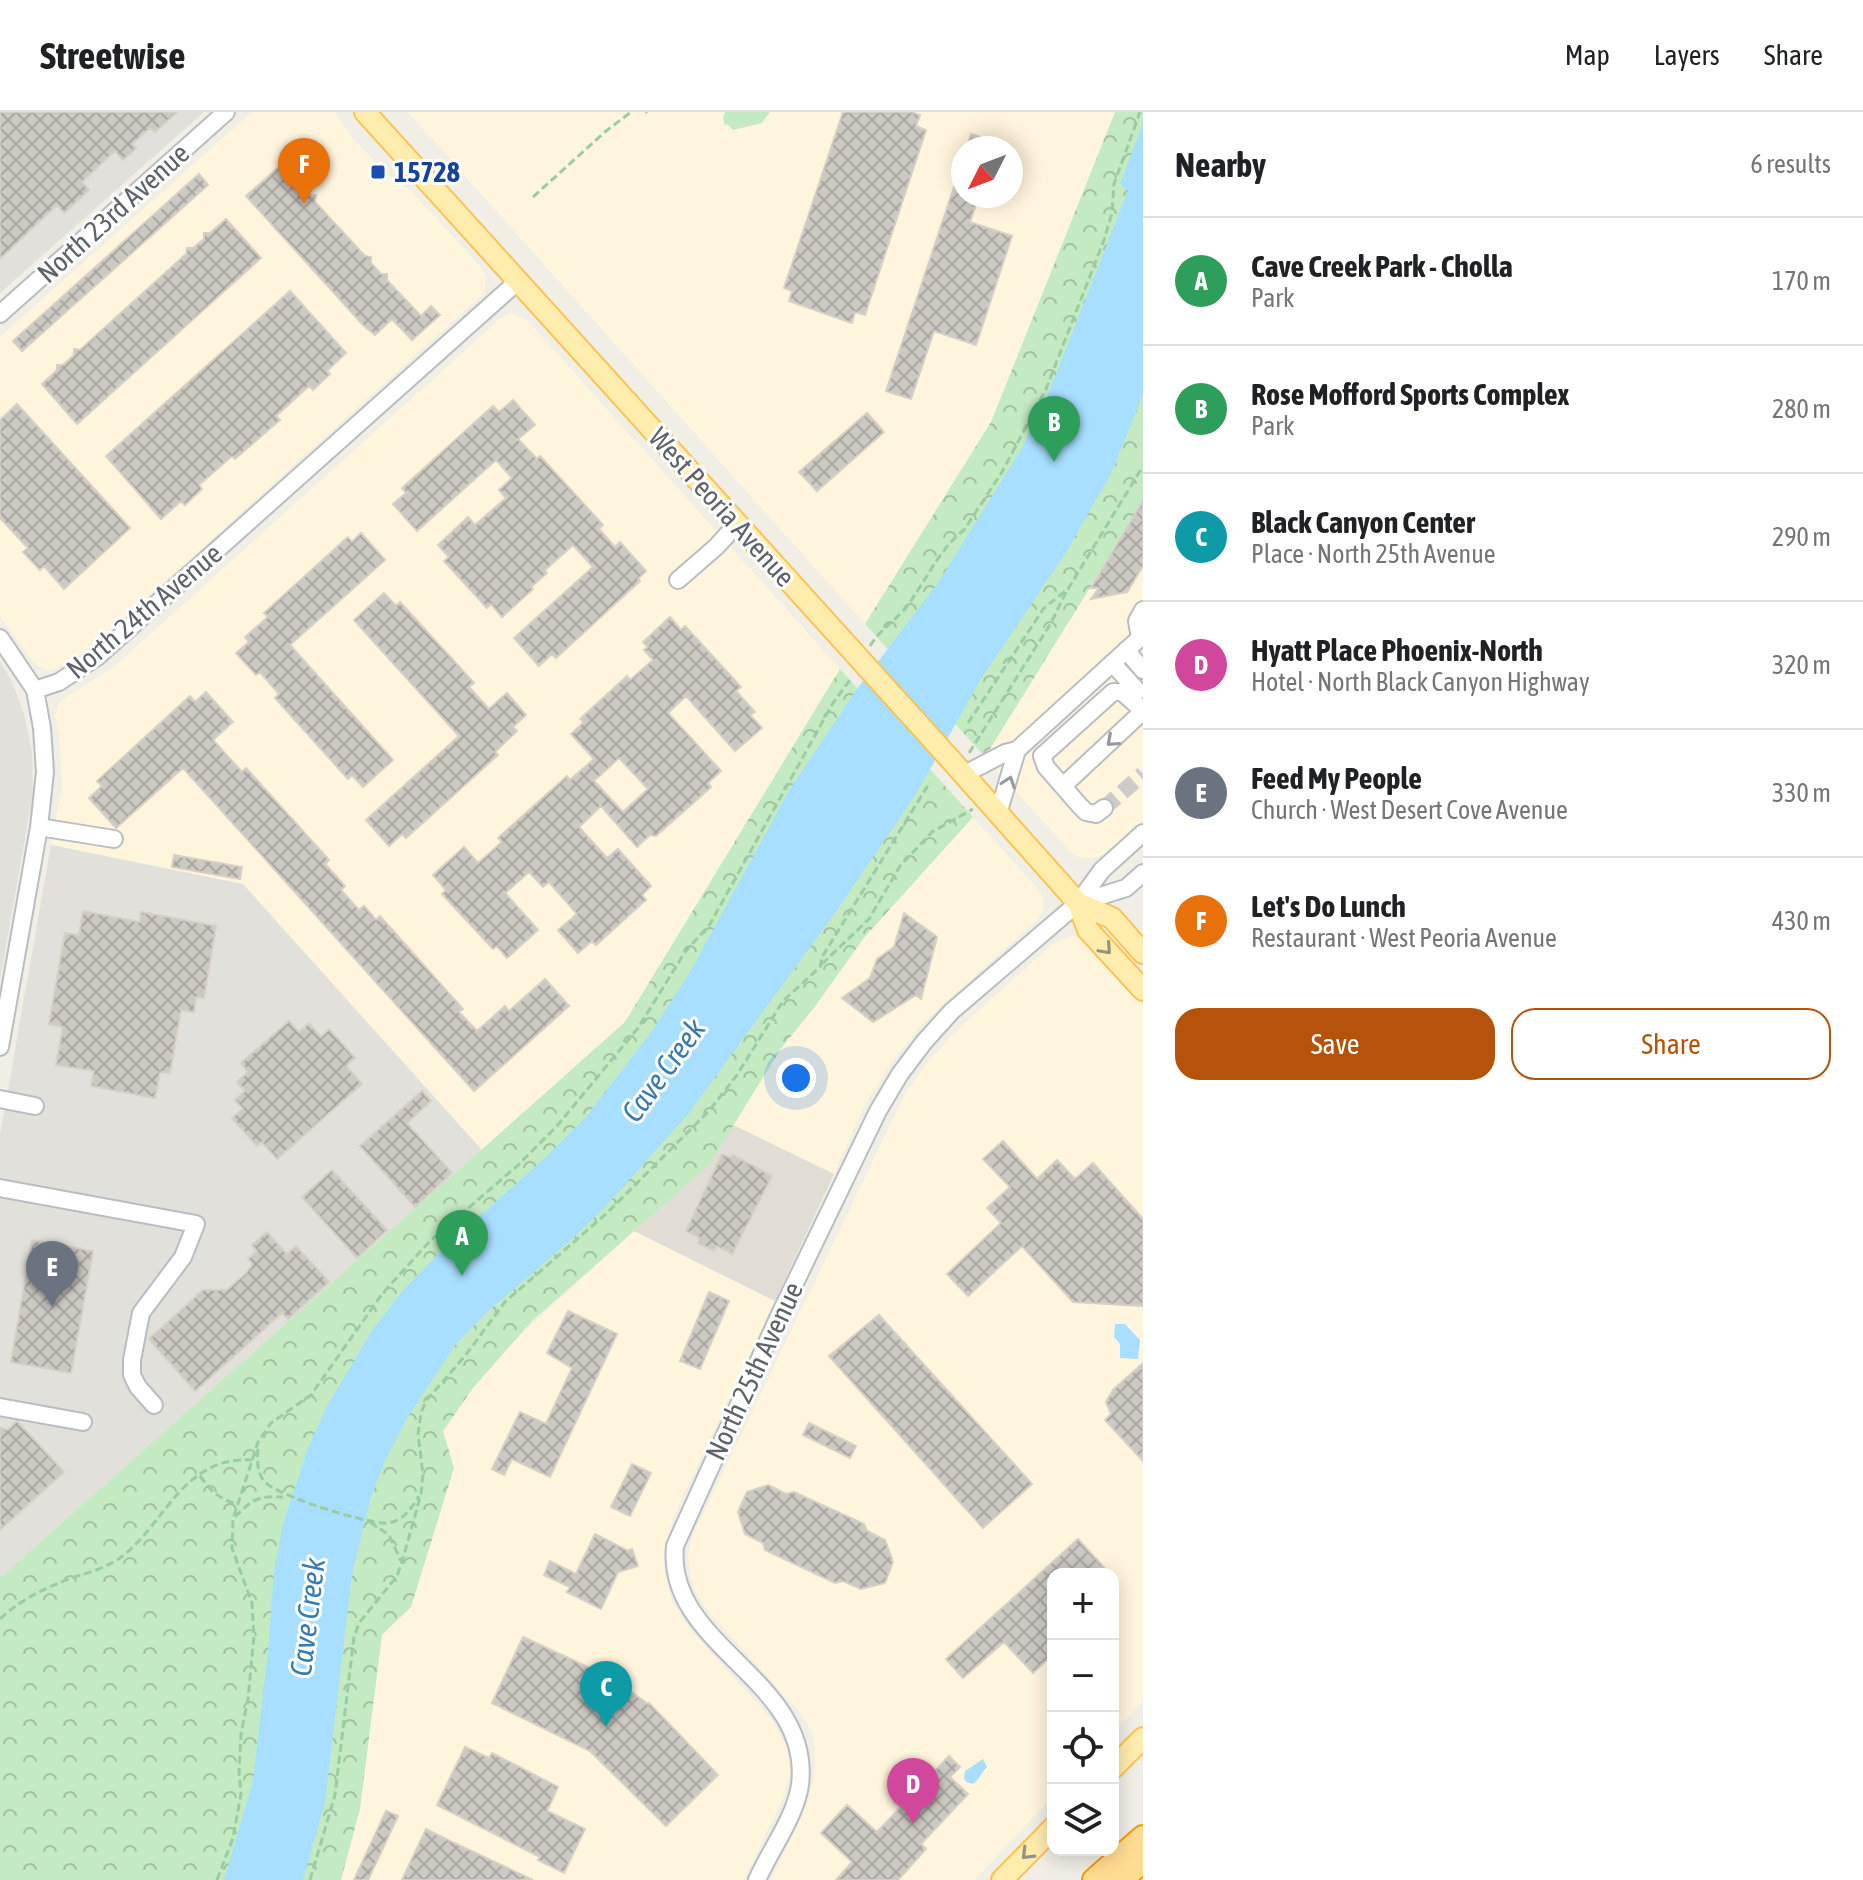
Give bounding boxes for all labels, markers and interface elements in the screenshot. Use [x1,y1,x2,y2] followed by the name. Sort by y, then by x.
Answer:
[40,34,185,77] text: Streetwise
[1565,39,1610,71] text: Map
[1654,39,1720,71] text: Layers
[1764,39,1823,71] text: Share
[951,136,1023,208] north arrow
[31,137,195,289] street label: North 23rd Avenue
[278,138,330,204] pin: F
[1175,145,1266,184] text: Nearby
[1750,149,1831,179] text: 6 results
[394,156,460,188] place label: 15728
[369,163,387,181] marker: 15728
[1251,249,1513,283] text: Cave Creek Park - Cholla
[1195,266,1207,296] text: A
[1772,266,1831,296] text: 170 m
[1251,283,1294,313] text: Park
[1251,377,1569,411] text: Rose Mofford Sports Complex
[1195,394,1207,424] text: B
[1772,394,1831,424] text: 280 m
[1028,396,1080,462] pin: B
[1251,411,1294,441] text: Park
[642,421,802,593] street label: West Peoria Avenue
[1251,505,1475,539] text: Black Canyon Center
[1195,522,1207,552] text: C
[1772,522,1831,552] text: 290 m
[60,537,228,685] street label: North 24th Avenue
[1251,539,1496,569] text: Place · North 25th Avenue
[1251,633,1543,667] text: Hyatt Place Phoenix-North
[1194,650,1208,680] text: D
[1772,650,1831,680] text: 320 m
[1251,667,1590,697] text: Hotel · North Black Canyon Highway
[1107,732,1121,746] one-way arrow
[1251,761,1422,795] text: Feed My People
[999,776,1015,790] one-way arrow
[1195,778,1207,808] text: E
[1772,778,1831,808] text: 330 m
[1251,795,1568,825] text: Church · West Desert Cove Avenue
[1251,889,1406,923] text: Let's Do Lunch
[1196,906,1206,936] text: F
[1772,906,1831,936] text: 430 m
[1251,923,1557,953] text: Restaurant · West Peoria Avenue
[1096,940,1111,955] one-way arrow
[1175,1008,1495,1080] button: Save
[1511,1008,1831,1080] button: Share
[614,1011,712,1128] water label: Cave Creek
[776,1058,816,1098] your location
[436,1210,488,1276] pin: A
[26,1241,78,1307] pin: E
[699,1277,809,1465] street label: North 25th Avenue
[283,1555,331,1678] water label: Cave Creek
[1047,1568,1119,1856] map controls
[1047,1568,1119,1640] button: +
[1047,1640,1119,1712] button: −
[580,1661,632,1727] pin: C
[1047,1712,1119,1784] button: locate
[887,1758,939,1824] pin: D
[1047,1784,1119,1856] button: layers
[1022,1845,1036,1859] one-way arrow

